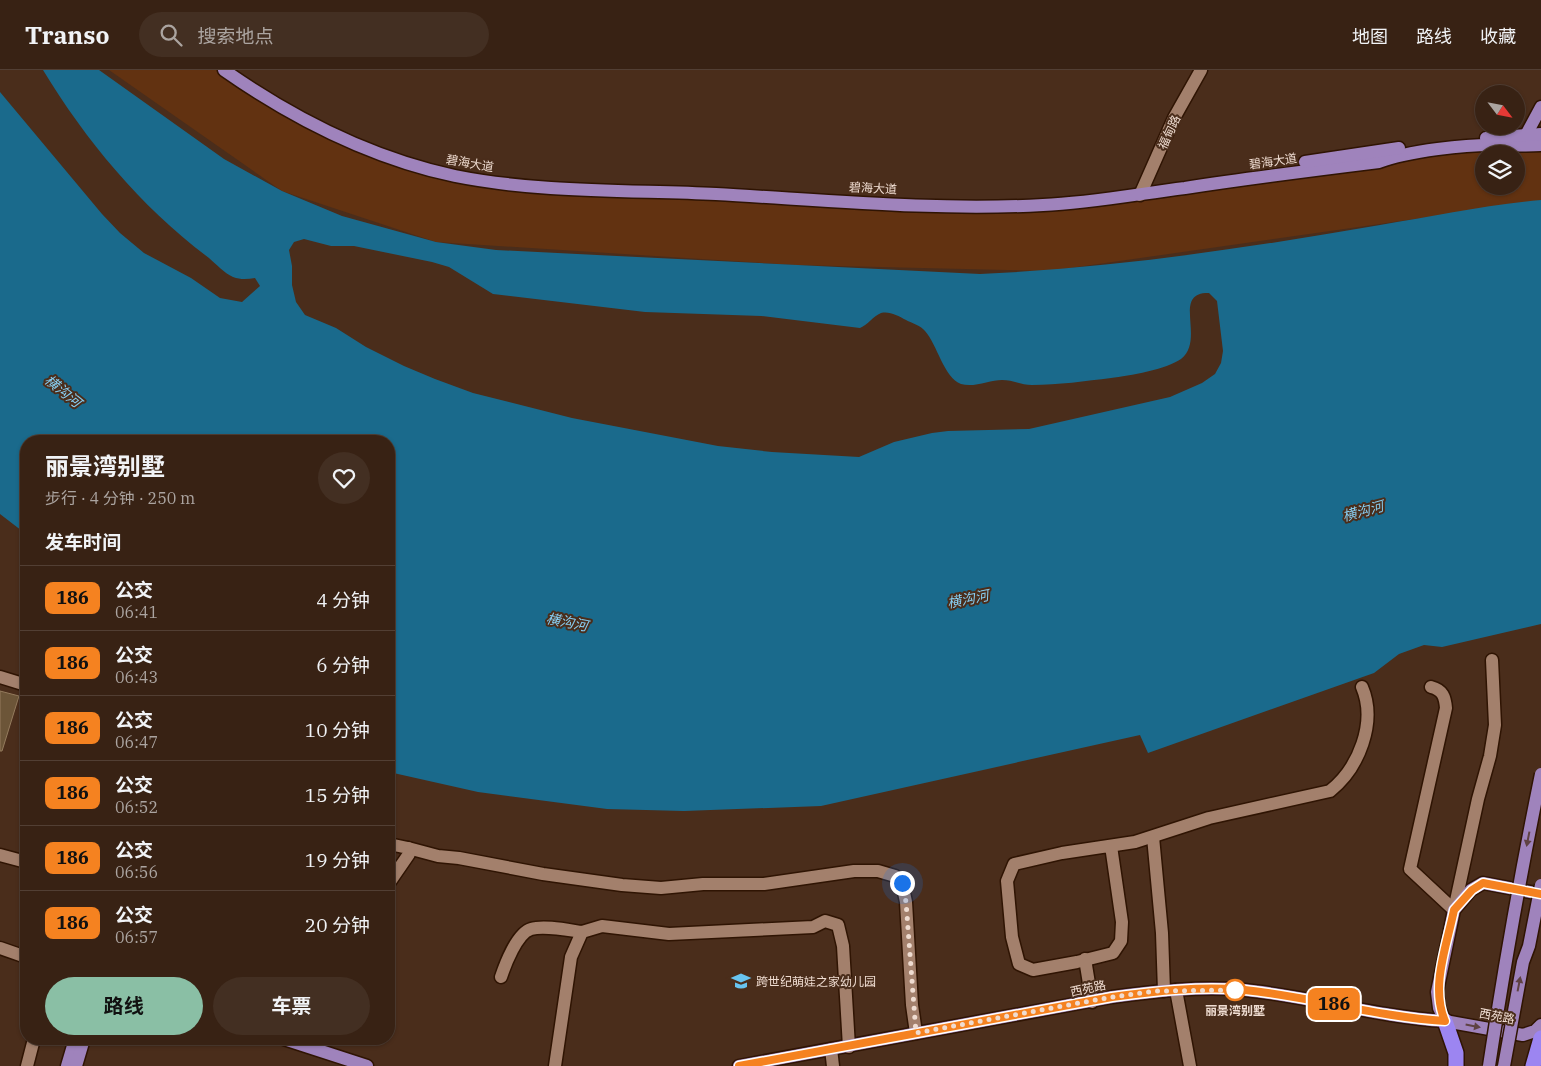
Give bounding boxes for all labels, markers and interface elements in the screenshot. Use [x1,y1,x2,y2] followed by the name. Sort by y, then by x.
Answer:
[139,12,489,57] search box
[25,19,109,51] text: Transo
[157,21,185,49] icon: search
[197,24,273,48] text: 搜索地点
[1352,25,1388,48] text: 地图
[1416,25,1452,48] text: 路线
[1480,25,1516,48] text: 收藏
[1475,85,1525,135] north arrow
[1475,85,1525,195] map controls
[1155,113,1183,151] street label: 福甸路
[1475,145,1525,195] button: layers
[1248,150,1298,172] street label: 碧海大道
[445,151,495,175] street label: 碧海大道
[849,179,897,197] street label: 碧海大道
[41,371,87,413] water label: 横沟河
[45,450,165,482] text: 丽景湾别墅
[318,452,370,504] button: heart
[45,488,195,508] text: 步行 · 4 分钟 · 250 m
[1340,496,1389,525] water label: 横沟河
[45,530,121,554] text: 发车时间
[115,578,153,602] text: 公交
[56,586,89,609] text: 186
[946,586,993,612] water label: 横沟河
[316,588,370,612] text: 4 分钟
[115,602,158,622] text: 06:41
[545,609,592,635] water label: 横沟河
[115,643,153,667] text: 公交
[56,651,89,674] text: 186
[316,653,370,677] text: 6 分钟
[115,667,158,687] text: 06:43
[115,708,153,732] text: 公交
[56,716,89,739] text: 186
[305,718,370,742] text: 10 分钟
[115,732,158,752] text: 06:47
[115,773,153,797] text: 公交
[56,781,89,804] text: 186
[305,783,370,807] text: 15 分钟
[115,797,158,817] text: 06:52
[1523,832,1531,848] one-way arrow
[115,838,153,862] text: 公交
[56,846,89,869] text: 186
[305,848,370,872] text: 19 分钟
[115,862,158,882] text: 06:56
[890,871,915,896] your location
[115,903,153,927] text: 公交
[56,911,89,934] text: 186
[305,913,370,937] text: 20 分钟
[115,927,158,947] text: 06:57
[730,970,752,992] school or university icon: 跨世纪萌娃之家幼儿园
[756,974,876,989] place label: 跨世纪萌娃之家幼儿园
[1515,976,1523,991] one-way arrow
[45,977,203,1035] button: 路线
[213,977,370,1035] button: 车票
[1069,977,1107,999] street label: 西苑路
[1224,979,1246,1001] marker: 丽景湾别墅
[1305,988,1363,1020] line badge: 186
[1318,992,1350,1015] text: 186
[1205,1003,1265,1018] place label: 丽景湾别墅
[1478,1005,1516,1027] street label: 西苑路
[1465,1022,1481,1030] one-way arrow

